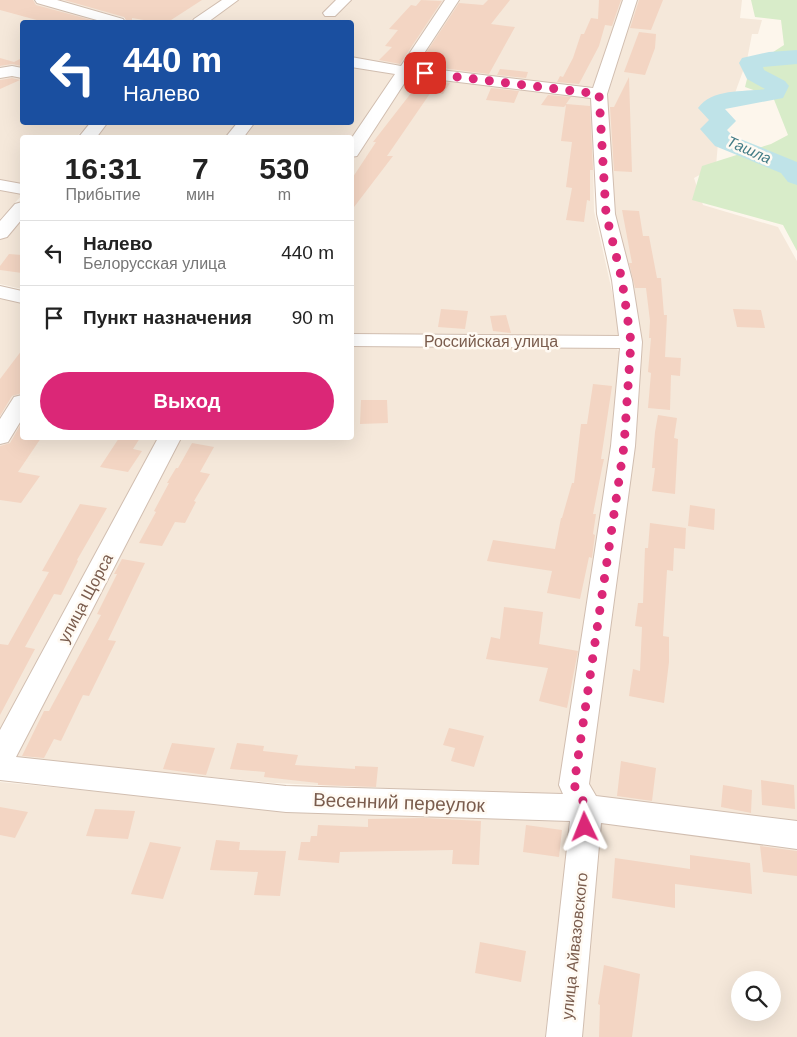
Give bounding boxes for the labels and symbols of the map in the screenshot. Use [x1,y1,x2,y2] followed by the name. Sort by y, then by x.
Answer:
[404,52,446,94] pin
[725,132,774,167] water label: Ташла
[424,333,558,350] street label: Российская улица
[55,551,116,646] street label: улица Щорса
[313,789,486,816] street label: Весенний переулок
[558,800,610,852] position arrow
[558,872,591,1020] street label: улица Айвазовского

